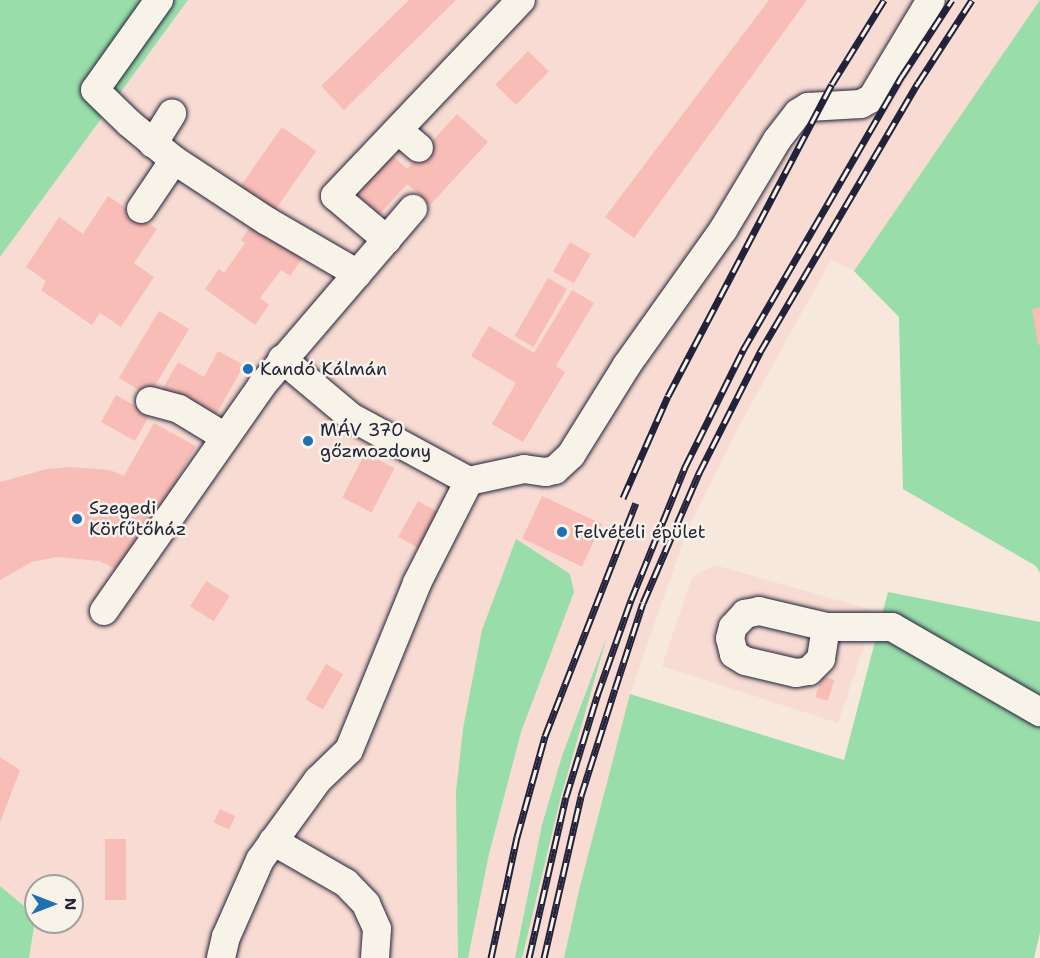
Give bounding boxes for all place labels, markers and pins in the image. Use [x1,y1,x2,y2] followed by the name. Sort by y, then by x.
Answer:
[260,358,387,380] place label: Kandó Kálmán
[241,362,255,376] marker: Kandó Kálmán
[320,420,431,462] place label: MÁV 370 gőzmozdony
[301,434,315,448] marker: MÁV 370 gőzmozdony
[89,498,187,540] place label: Szegedi Körfűtőház
[70,512,84,526] marker: Szegedi Körfűtőház
[574,521,706,543] place label: Felvételi épület
[555,525,569,539] marker: Felvételi épület

